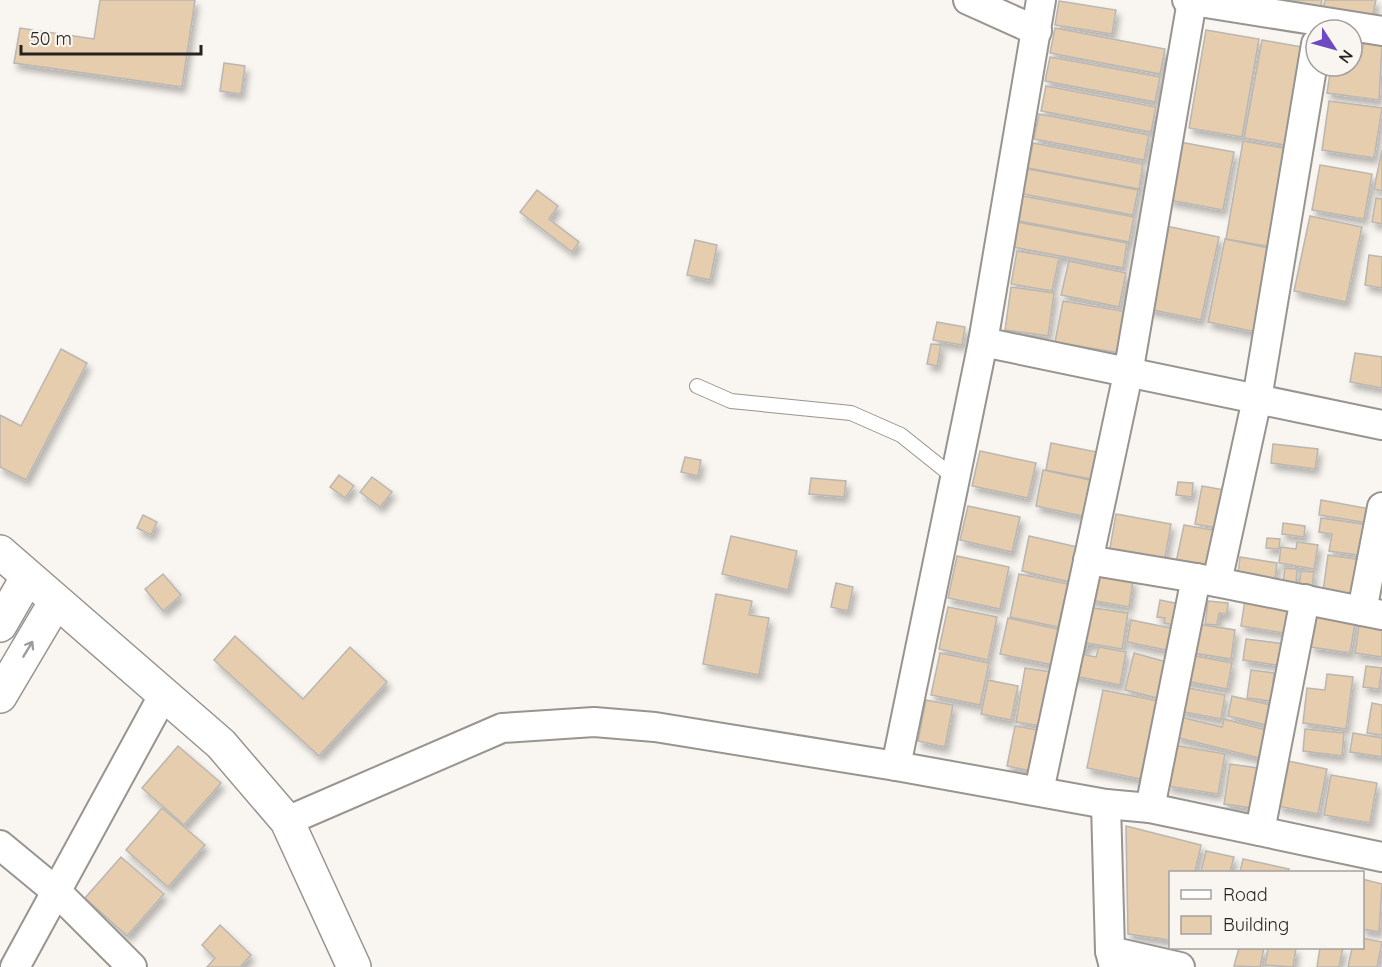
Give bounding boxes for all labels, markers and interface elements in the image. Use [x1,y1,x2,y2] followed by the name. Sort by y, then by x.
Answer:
[21,18,201,56] scale bar
[1304,18,1364,78] north arrow
[30,27,72,50] text: 50 m
[1335,46,1358,67] text: N
[22,641,34,658] one-way arrow
[1169,871,1364,949] legend
[1223,883,1268,906] text: Road
[1223,913,1289,936] text: Building

